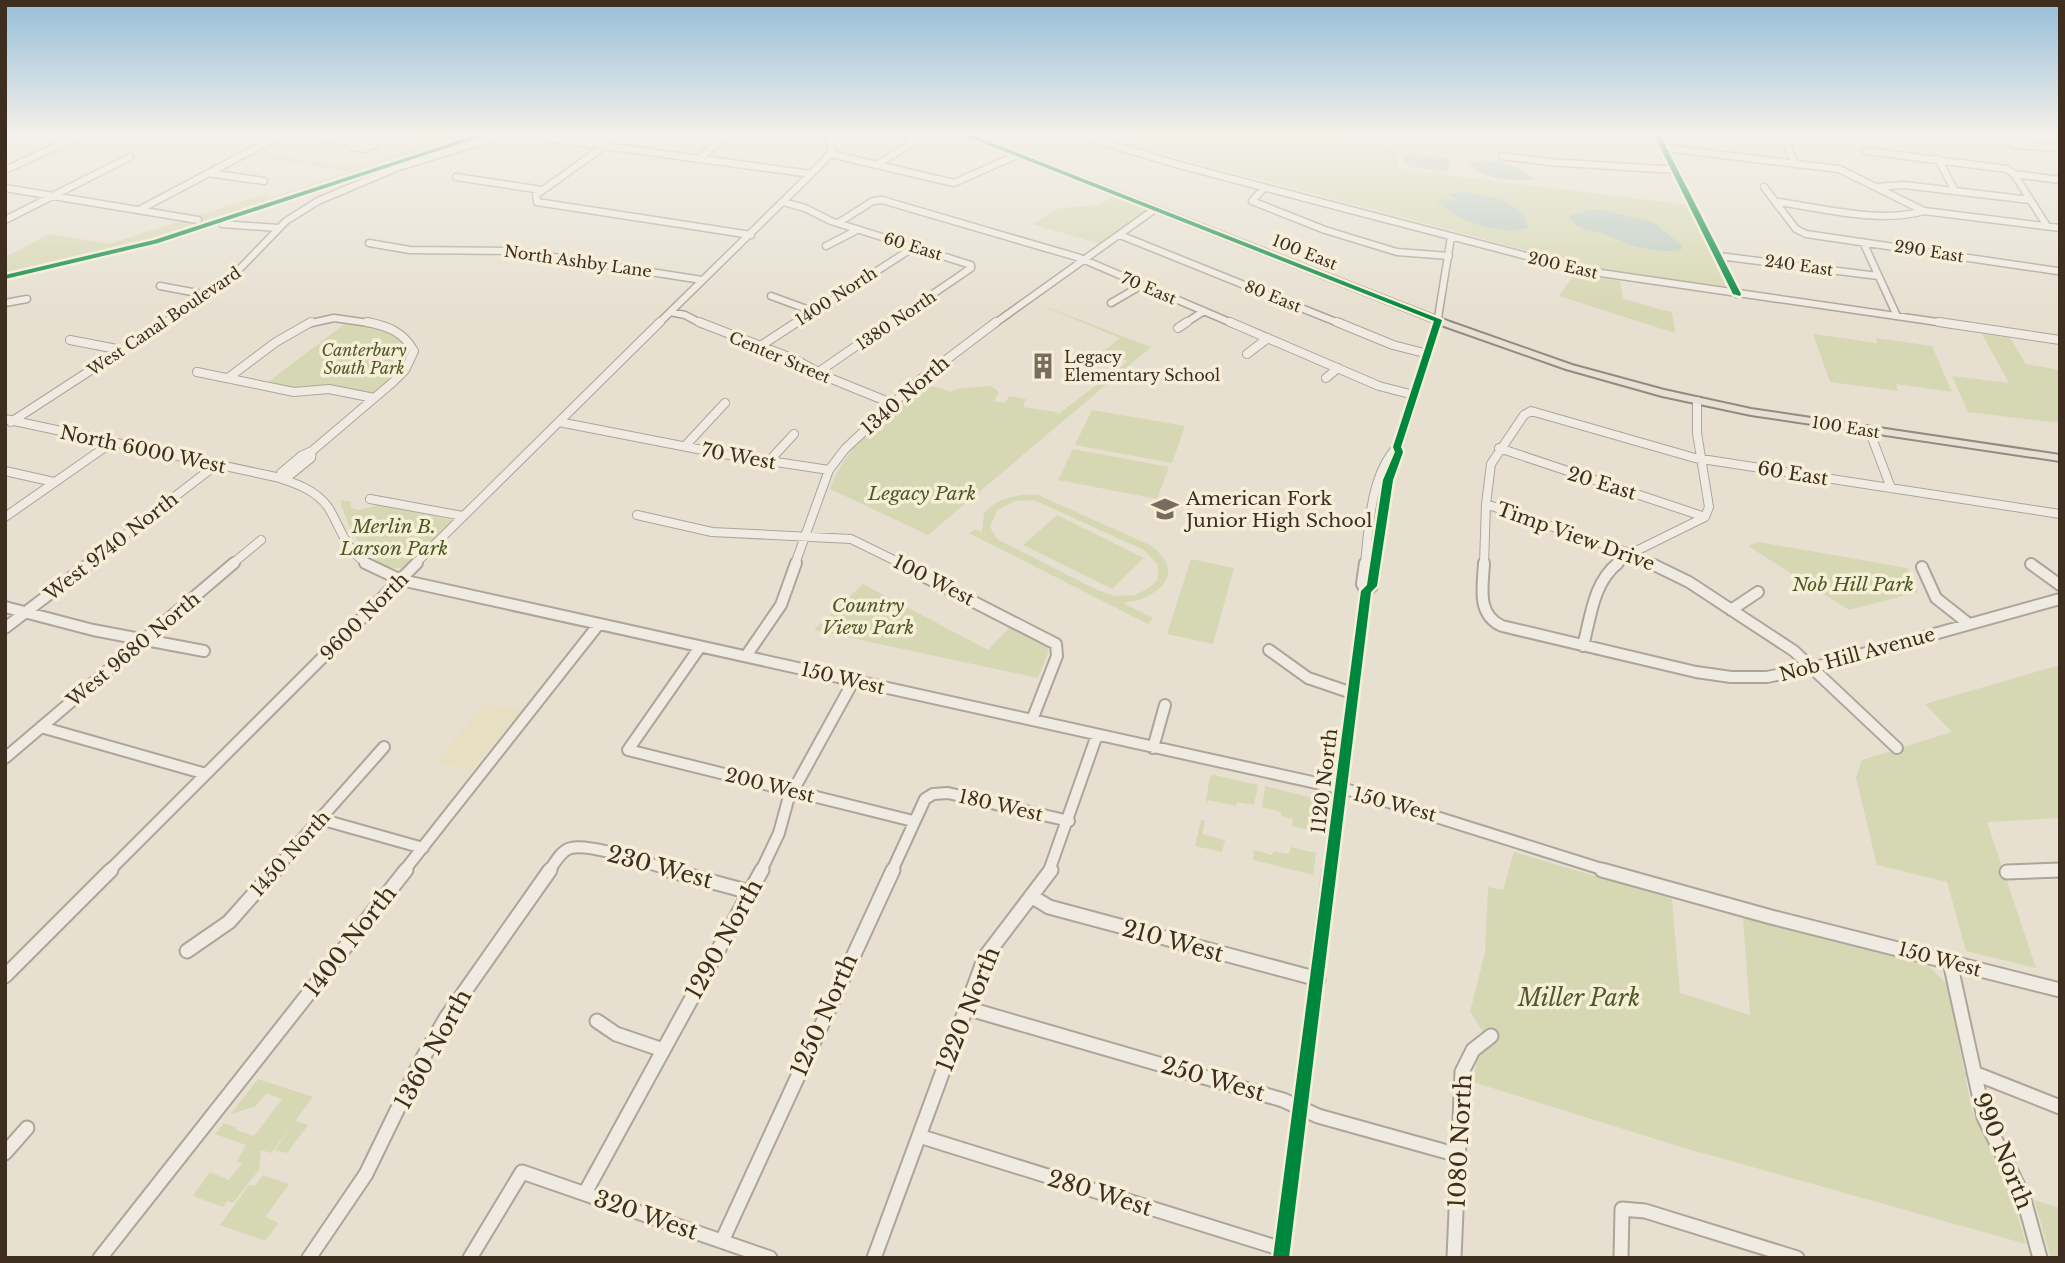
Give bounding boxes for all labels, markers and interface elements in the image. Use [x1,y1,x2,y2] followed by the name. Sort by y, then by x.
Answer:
[881,228,945,264] street label: 60 East
[1270,230,1340,274] street label: 100 East
[1893,236,1965,266] street label: 290 East
[503,241,653,281] street label: North Ashby Lane
[1526,247,1600,283] street label: 200 East
[1763,250,1835,280] street label: 240 East
[83,262,245,380] street label: West Canal Boulevard
[792,262,880,330] street label: 1400 North
[1118,267,1180,309] street label: 70 East
[1242,276,1304,316] street label: 80 East
[852,286,940,354] street label: 1380 North
[726,327,834,387] street label: Center Street
[322,340,407,378] park label: Canterbury South Park
[1064,347,1220,385] place label: Legacy Elementary School
[857,351,954,440] street label: 1340 North
[1028,351,1058,381] building icon: Legacy Elementary School
[1811,412,1881,442] street label: 100 East
[58,421,229,478] street label: North 6000 West
[700,439,779,475] street label: 70 West
[1756,457,1831,491] street label: 60 East
[1565,462,1640,505] street label: 20 East
[867,482,976,505] park label: Legacy Park
[39,487,183,606] street label: West 9740 North
[1183,487,1372,532] place label: American Fork Junior High School
[1150,494,1180,524] school or university icon: American Fork Junior High School
[1494,497,1658,576] street label: Timp View Drive
[339,515,448,560] park label: Merlin B. Larson Park
[889,550,979,611] street label: 100 West
[315,567,413,665] street label: 9600 North
[1791,573,1914,596] park label: Nob Hill Park
[61,587,204,712] street label: West 9680 North
[822,594,914,639] park label: Country View Park
[1777,623,1938,686] street label: Nob Hill Avenue
[799,658,888,699] street label: 150 West
[1307,727,1342,835] street label: 1120 North
[723,763,818,808] street label: 200 West
[1351,782,1440,827] street label: 150 West
[956,785,1046,827] street label: 180 West
[246,806,335,901] street label: 1450 North
[604,839,716,895] street label: 230 West
[680,874,769,1004] street label: 1290 North
[298,880,402,1002] street label: 1400 North
[1119,914,1227,968] street label: 210 West
[1896,937,1985,982] street label: 150 West
[930,942,1006,1076] street label: 1220 North
[785,949,864,1081] street label: 1250 North
[389,984,478,1114] street label: 1360 North
[1517,984,1640,1012] park label: Miller Park
[1158,1051,1269,1107] street label: 250 West
[1443,1073,1478,1209] street label: 1080 North
[1967,1089,2039,1214] street label: 990 North
[1044,1164,1156,1222] street label: 280 West
[590,1184,702,1246] street label: 320 West

